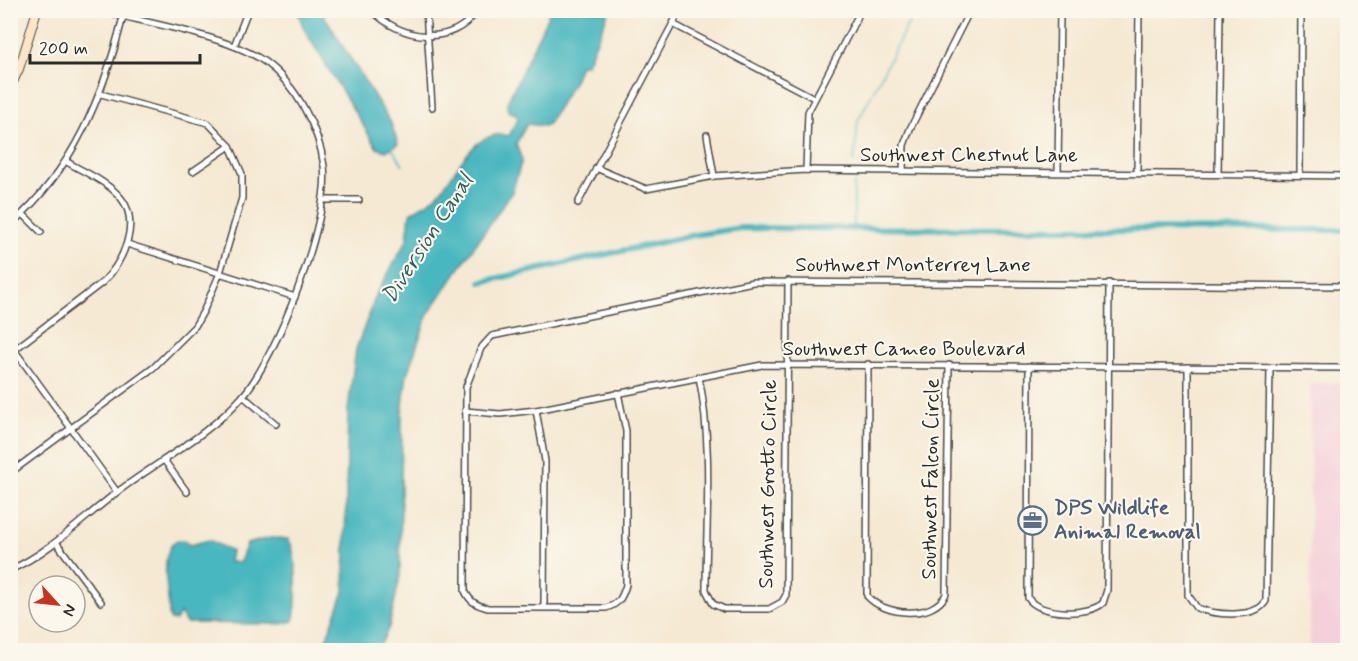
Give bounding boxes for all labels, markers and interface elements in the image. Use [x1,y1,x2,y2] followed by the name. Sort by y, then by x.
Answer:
[30,27,200,65] scale bar
[39,37,88,61] text: 200 m
[860,141,1078,169] street label: Southwest Chestnut Lane
[376,168,481,309] water label: Diversion Canal
[795,251,1031,279] street label: Southwest Monterrey Lane
[782,335,1026,363] street label: Southwest Cameo Boulevard
[915,378,947,580] street label: Southwest Falcon Circle
[752,379,784,589] street label: Southwest Grotto Circle
[1054,494,1201,546] place label: DPS Wildlife Animal Removal
[1017,504,1049,536] office icon: DPS Wildlife Animal Removal
[27,574,87,634] north arrow
[57,601,81,620] text: N

